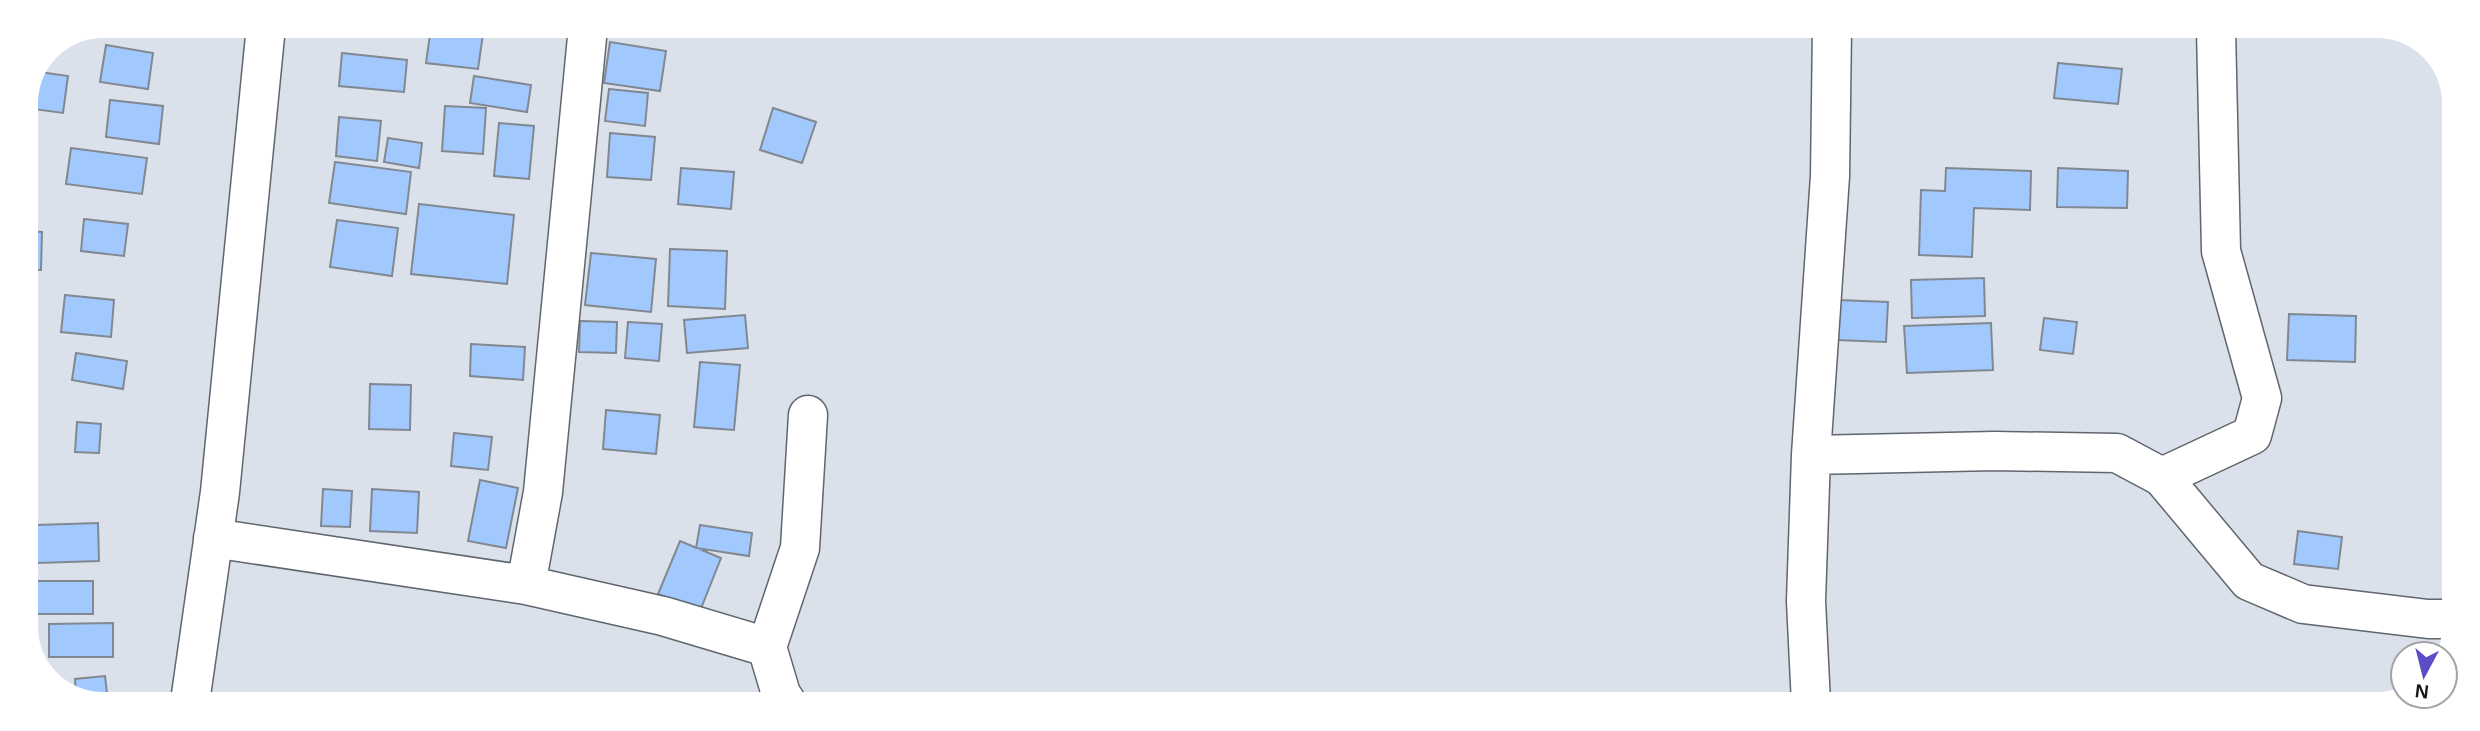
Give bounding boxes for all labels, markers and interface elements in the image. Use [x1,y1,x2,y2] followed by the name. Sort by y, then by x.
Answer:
[2389,640,2459,710] north arrow
[2414,680,2430,703] text: N

